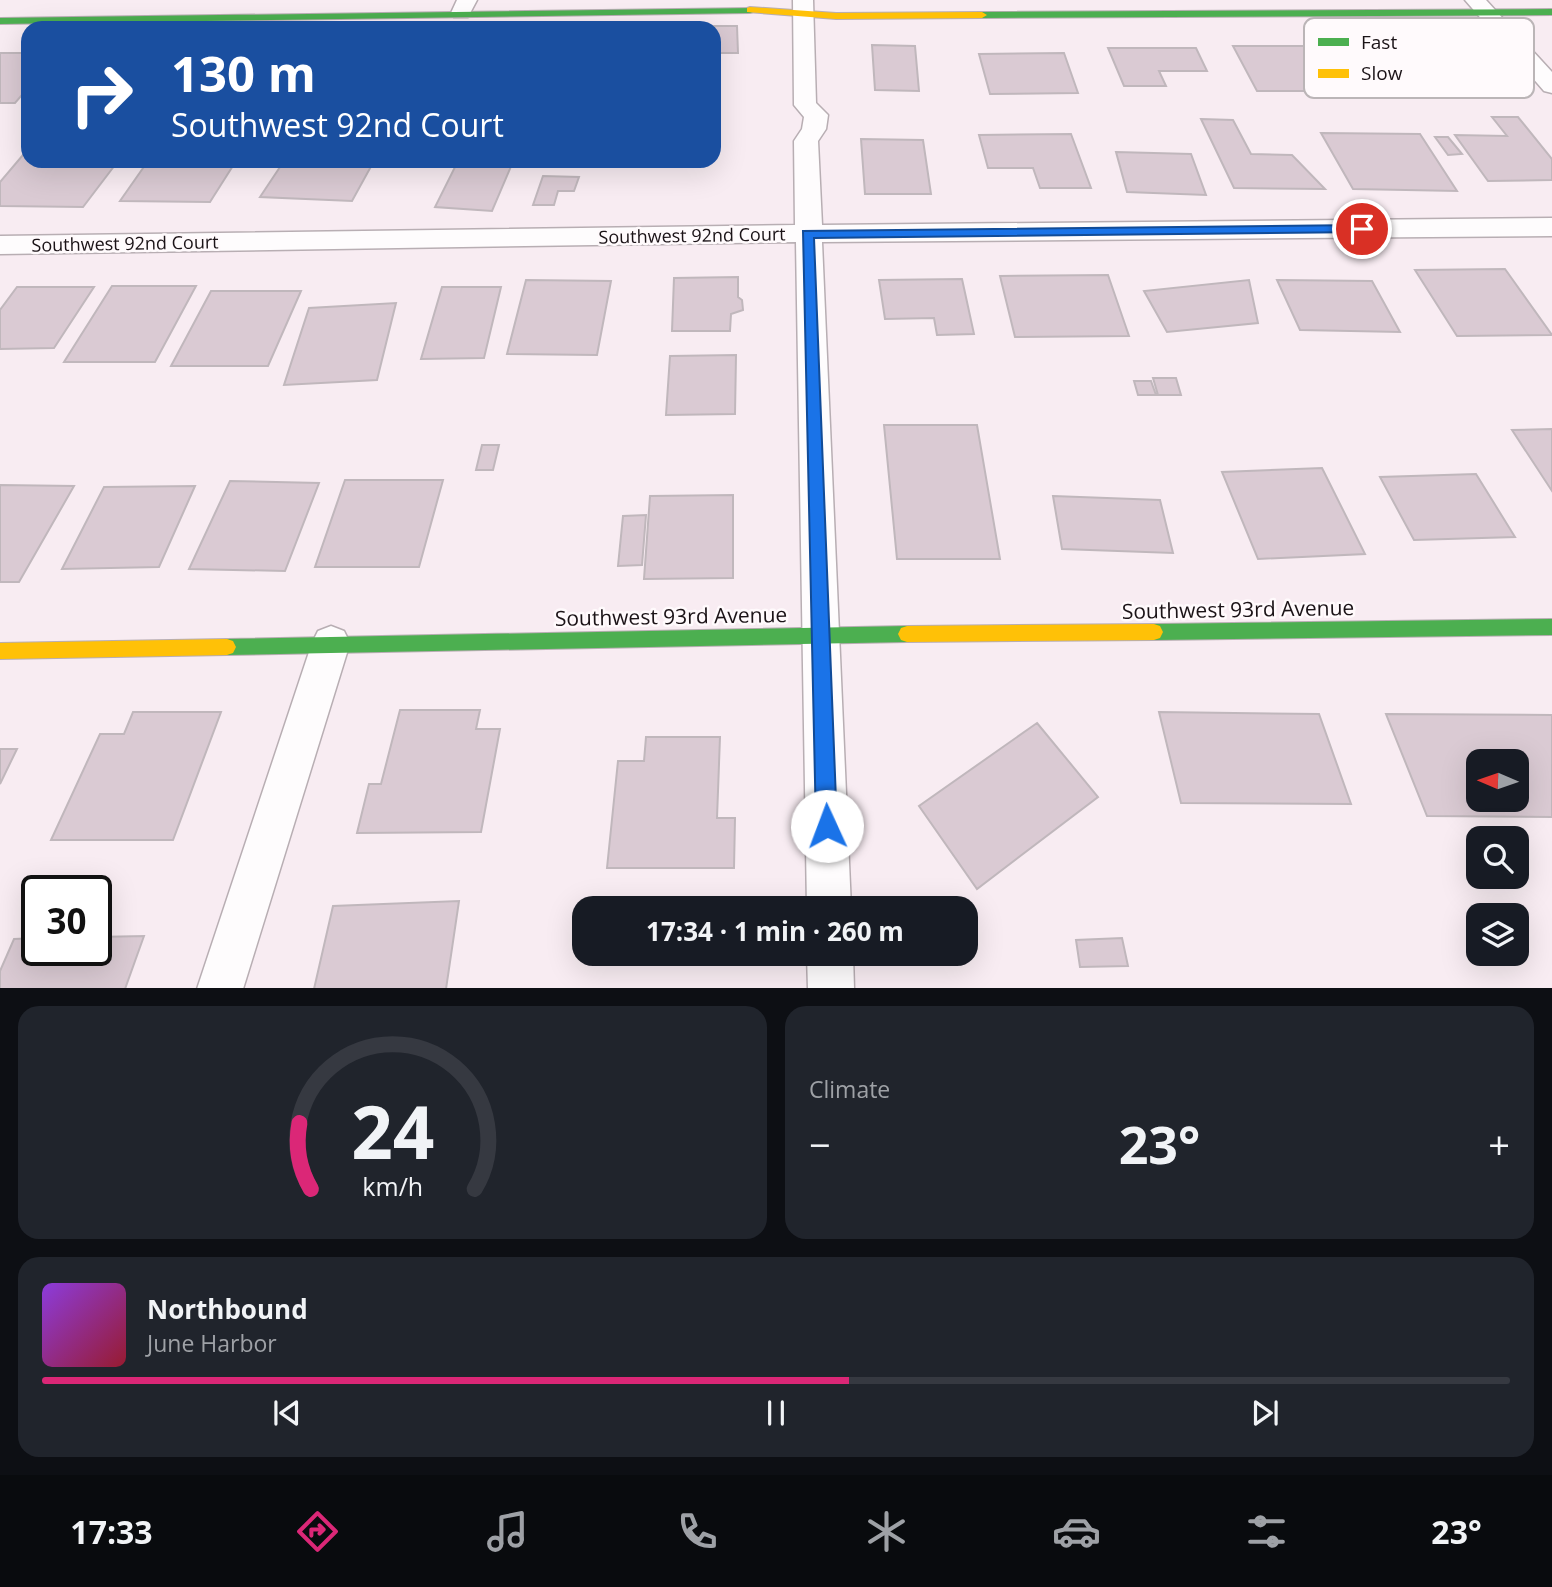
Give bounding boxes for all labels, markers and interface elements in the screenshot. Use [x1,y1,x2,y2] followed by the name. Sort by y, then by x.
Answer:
[1304,18,1534,98] legend
[1361,29,1397,55] text: Fast
[171,40,316,106] text: 130 m
[56,49,147,140] icon: right
[1361,60,1403,86] text: Slow
[171,103,504,146] text: Southwest 92nd Court
[1332,199,1392,259] pin
[1343,210,1381,248] icon: arrive
[598,221,786,249] street label: Southwest 92nd Court
[31,229,219,257] street label: Southwest 92nd Court
[1122,593,1354,625] street label: Southwest 93rd Avenue
[555,600,787,632] street label: Southwest 93rd Avenue
[1466,749,1530,812] north arrow
[1466,749,1529,966] map controls
[790,789,864,863] position arrow
[1466,826,1529,889] button: search
[21,875,112,966] speed limit sign: 30
[1466,903,1529,966] button: layers
[646,913,904,949] text: 17:34 · 1 min · 260 m
[809,1073,890,1105] text: Climate
[351,1081,434,1180] text: 24
[1119,1108,1200,1179] text: 23°
[809,1118,831,1170] text: −
[1488,1118,1510,1170] text: +
[362,1168,423,1202] text: km/h
[147,1291,308,1327] text: Northbound
[147,1327,277,1359] text: June Harbor
[268,1394,306,1432] icon: previous
[757,1394,795,1432] icon: pause
[1246,1394,1284,1432] icon: next
[293,1507,342,1556] icon: directions
[483,1507,532,1556] icon: music
[673,1507,722,1556] icon: phone
[862,1507,911,1556] icon: climate
[1052,1507,1101,1556] icon: car
[1242,1507,1291,1556] icon: filters
[70,1510,153,1553] text: 17:33
[1431,1510,1482,1553] text: 23°

